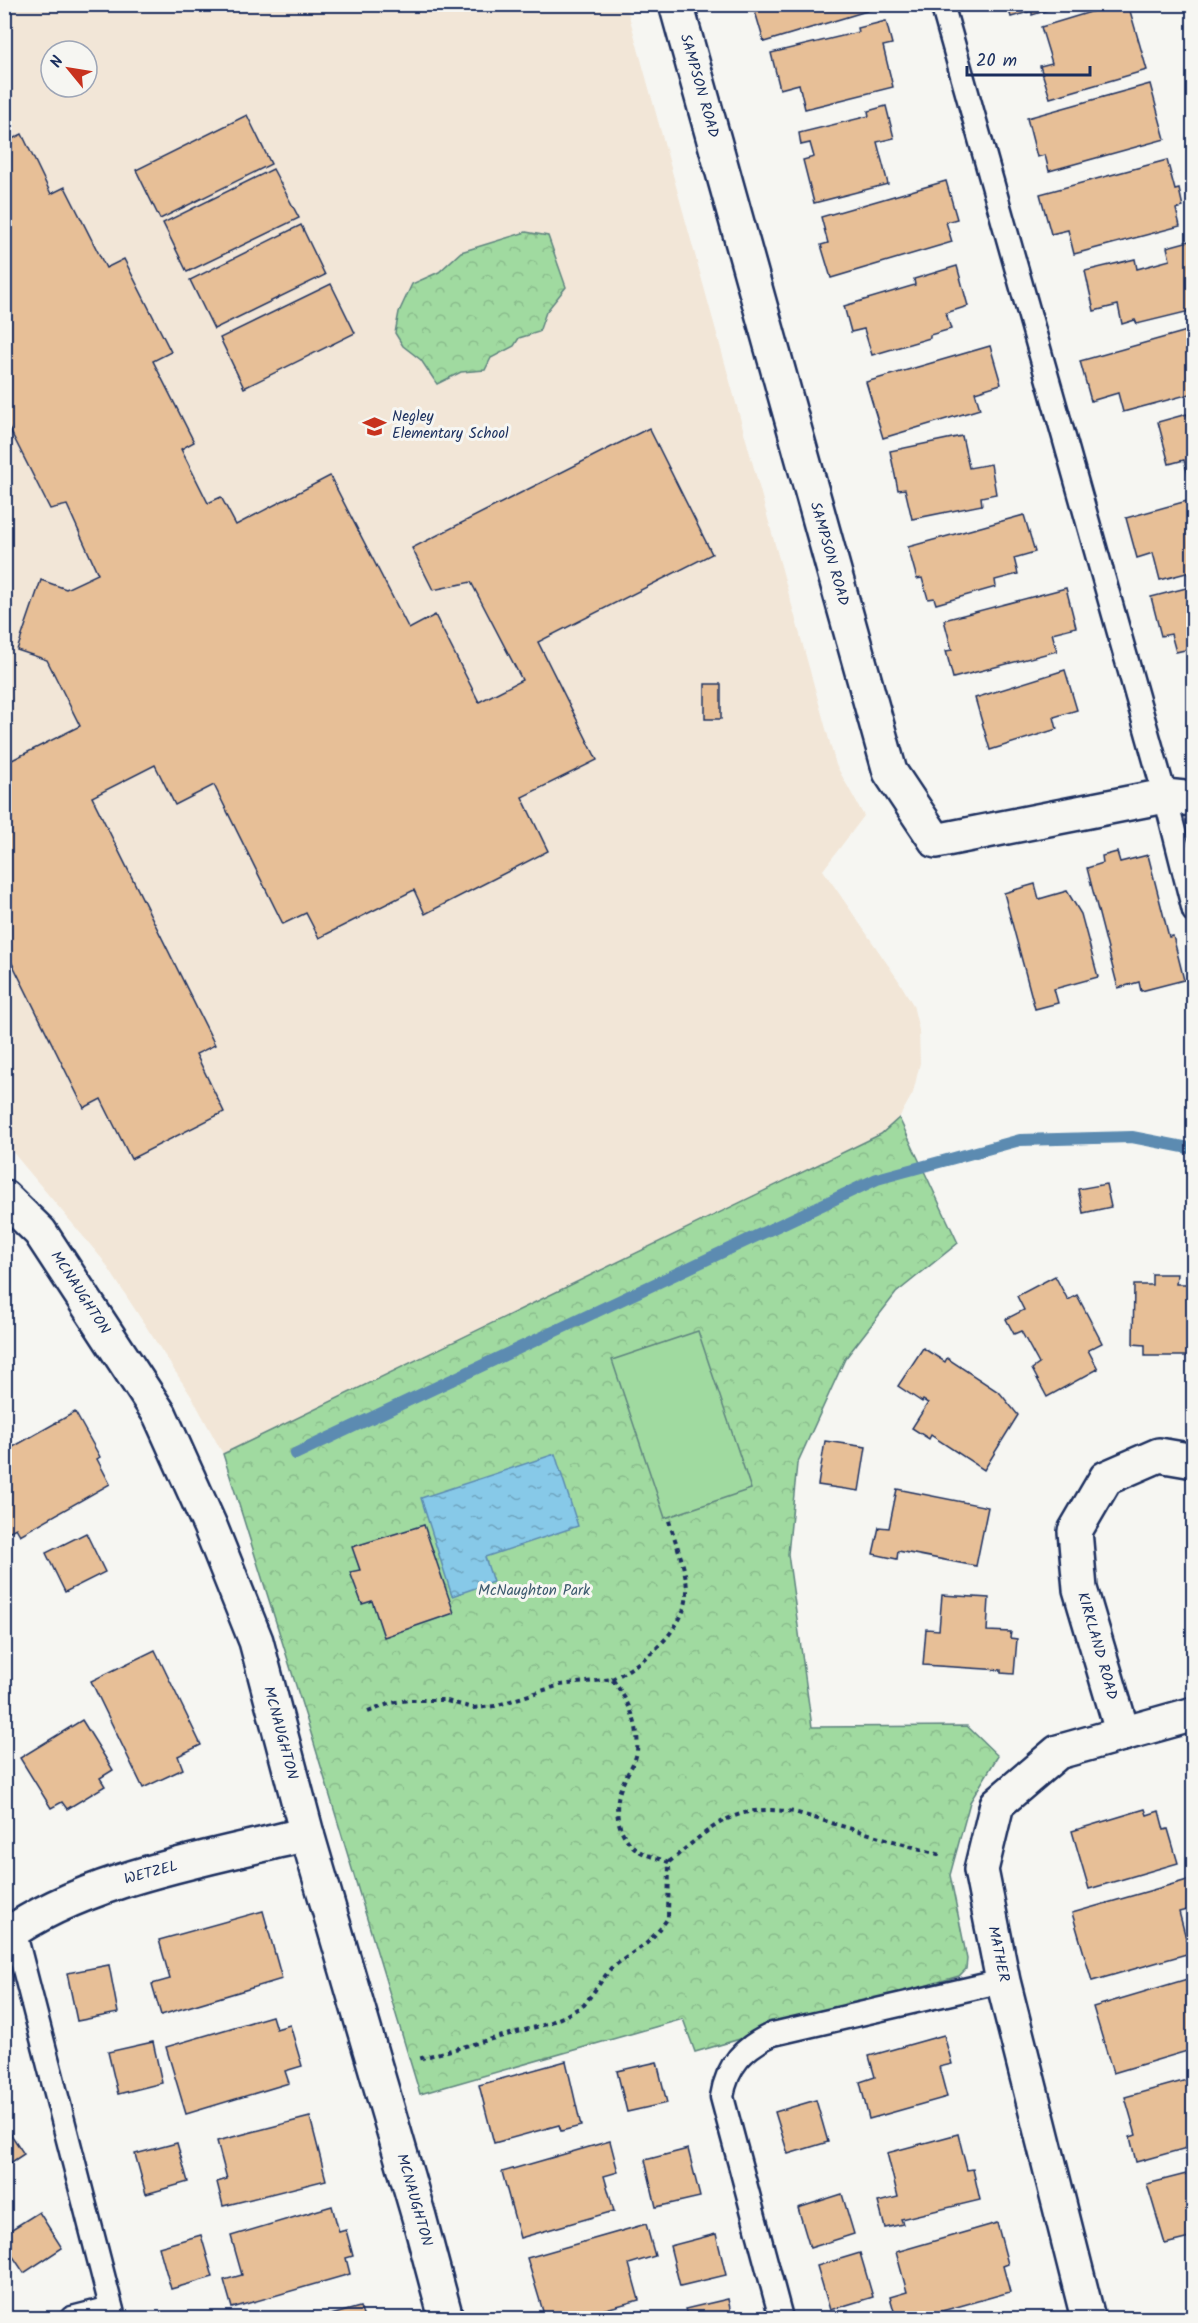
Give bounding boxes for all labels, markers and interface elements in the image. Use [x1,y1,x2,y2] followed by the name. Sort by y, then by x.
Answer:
[673,31,725,141] street label: SAMPSON ROAD
[39,39,99,99] north arrow
[967,39,1090,77] scale bar
[976,47,1017,76] text: 20 m
[44,52,71,73] text: N
[392,405,509,446] place label: Negley Elementary School
[361,413,387,439] school or university icon: Negley Elementary School
[803,499,855,609] street label: SAMPSON ROAD
[44,1246,116,1340] street label: MCNAUGHTON
[478,1579,591,1603] park label: McNaughton Park
[1070,1589,1124,1703] street label: KIRKLAND ROAD
[256,1684,304,1782] street label: MCNAUGHTON
[121,1854,181,1892] street label: WETZEL
[980,1924,1016,1984] street label: MATHER
[389,2151,439,2249] street label: MCNAUGHTON

